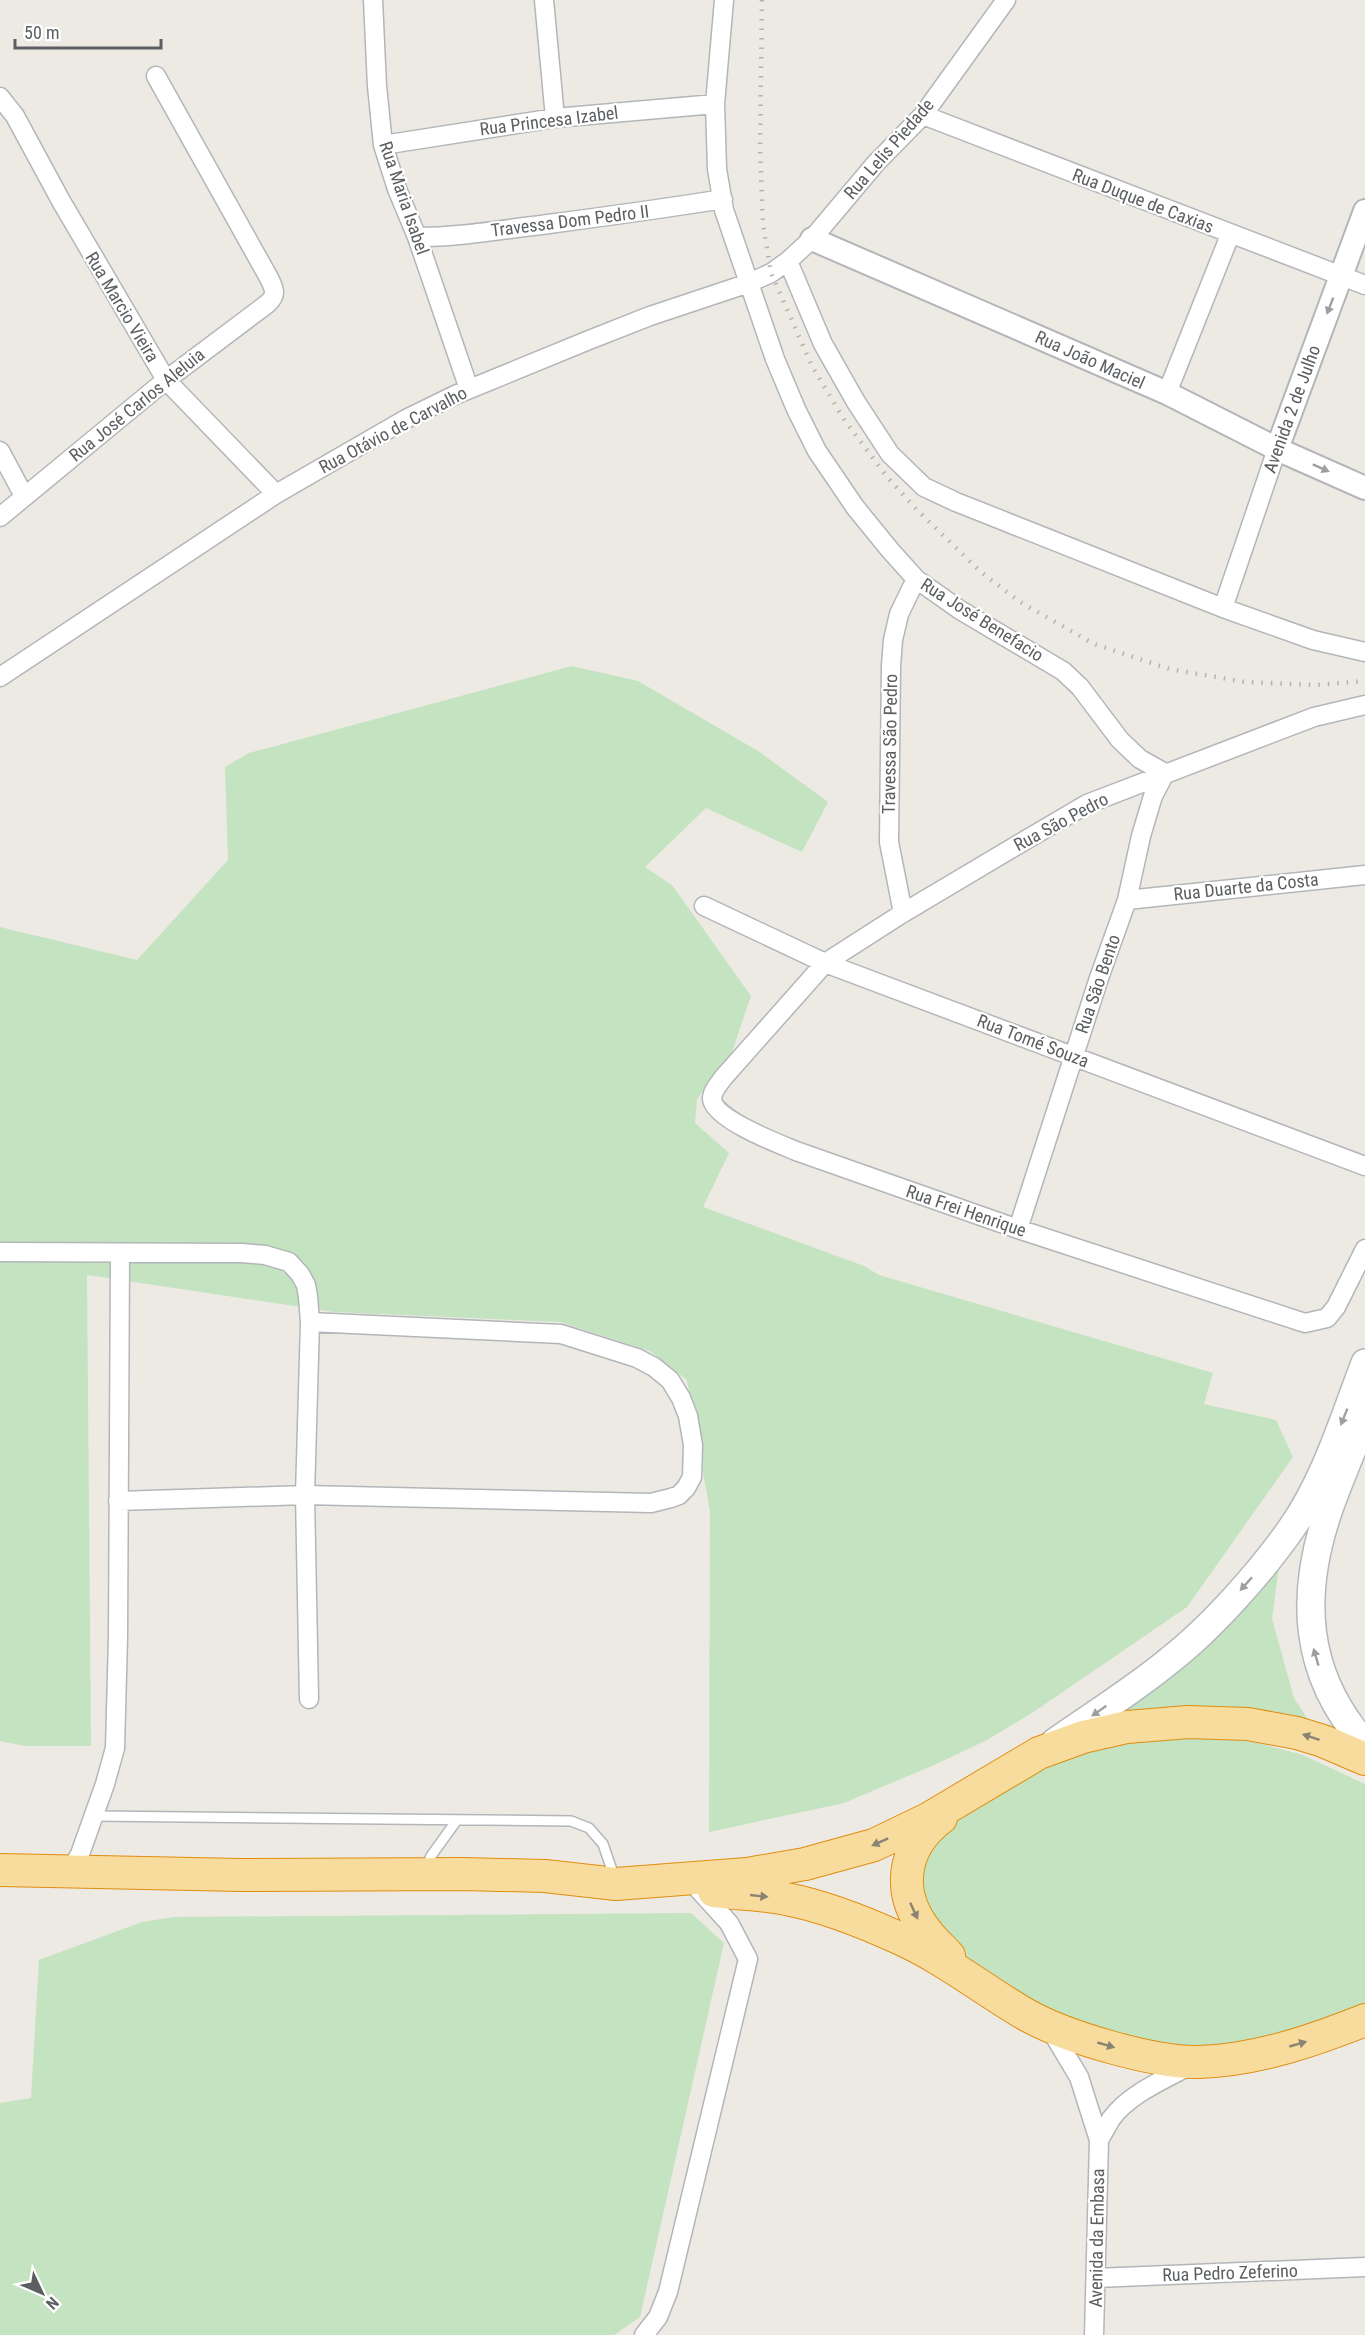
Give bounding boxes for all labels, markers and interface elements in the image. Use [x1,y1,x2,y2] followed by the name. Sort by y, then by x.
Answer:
[15,12,160,50] scale bar
[24,22,59,43] text: 50 m
[839,94,938,203] street label: Rua Lelis Piedade
[478,102,619,139] street label: Rua Princesa Izabel
[375,138,434,257] street label: Rua Maria Isabel
[1070,164,1217,237] street label: Rua Duque de Caxias
[490,200,650,241] street label: Travessa Dom Pedro II
[81,248,164,366] street label: Rua Marcio Vieira
[1325,297,1335,315] one-way arrow
[1032,326,1148,393] street label: Rua João Maciel
[1259,342,1324,476] street label: Avenida 2 de Julho
[65,344,209,466] street label: Rua José Carlos Aleluia
[315,382,470,477] street label: Rua Otávio de Carvalho
[1312,464,1329,473] one-way arrow
[917,573,1048,666] street label: Rua José Benefacio
[878,674,901,814] street label: Travessa São Pedro
[1010,788,1111,855] street label: Rua São Pedro
[1172,868,1319,905] street label: Rua Duarte da Costa
[1071,932,1124,1036] street label: Rua São Bento
[974,1010,1092,1071] street label: Rua Tomé Souza
[903,1180,1029,1241] street label: Rua Frei Henrique
[1339,1409,1349,1427] one-way arrow
[1240,1576,1253,1591] one-way arrow
[1311,1648,1320,1666] one-way arrow
[1091,1705,1107,1717] one-way arrow
[1302,1732,1320,1741] one-way arrow
[872,1837,889,1846] one-way arrow
[750,1891,769,1901] one-way arrow
[910,1902,919,1919] one-way arrow
[1289,2039,1307,2048] one-way arrow
[1098,2041,1116,2050] one-way arrow
[1085,2168,1108,2308] street label: Avenida da Embasa
[1162,2260,1298,2285] street label: Rua Pedro Zeferino
[12,2263,72,2323] north arrow
[42,2293,63,2313] text: N

